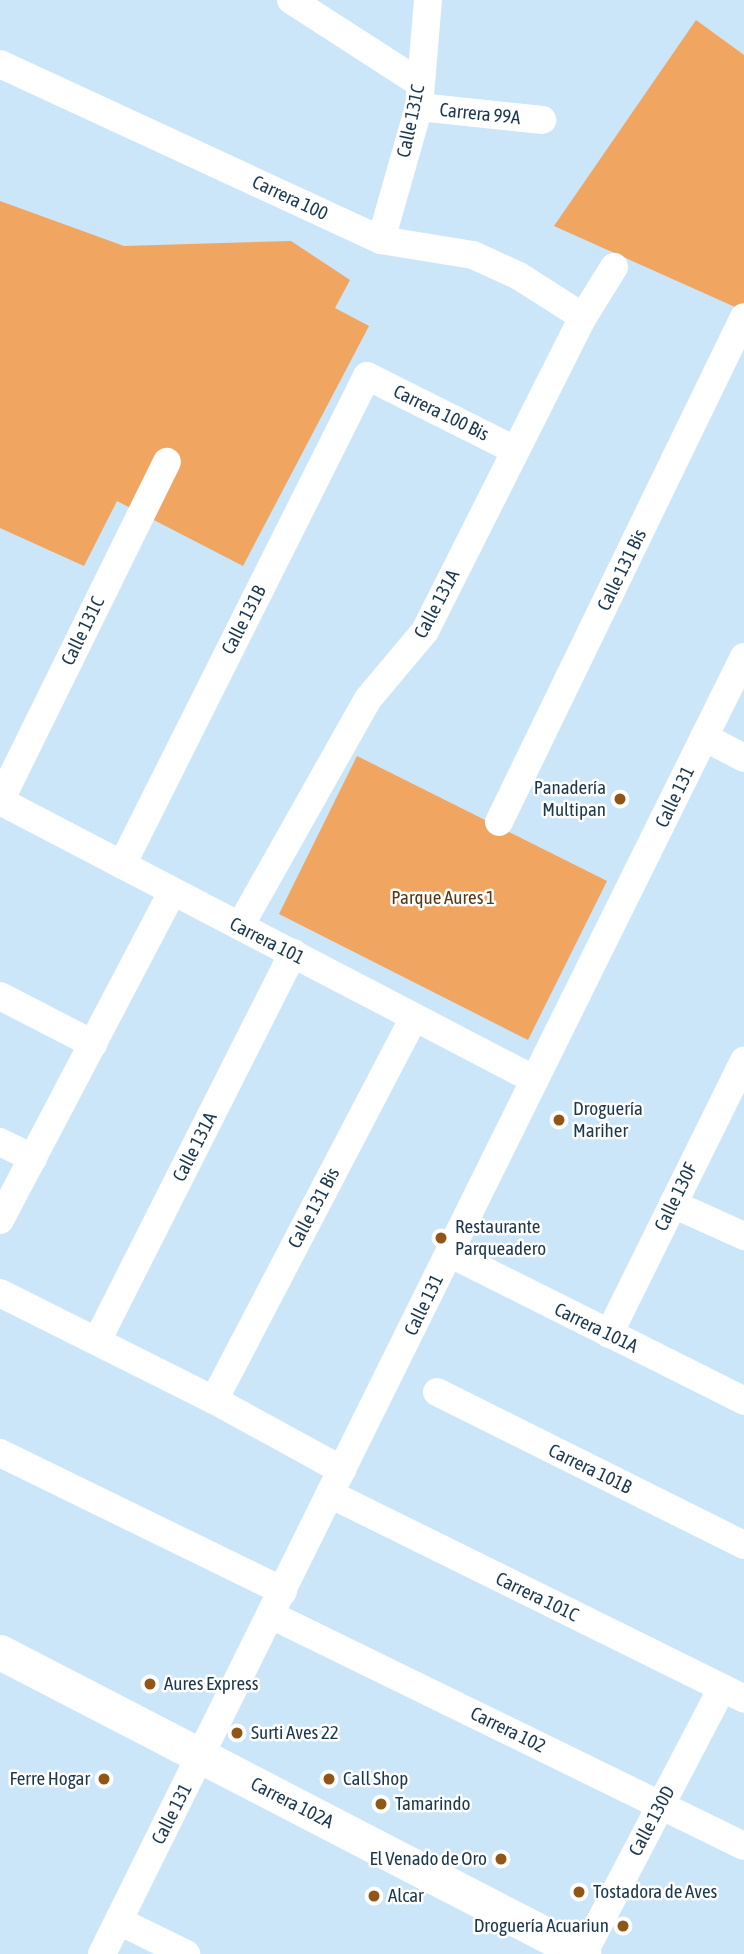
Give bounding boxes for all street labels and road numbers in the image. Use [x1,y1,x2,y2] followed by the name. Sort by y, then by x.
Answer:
[392,83,430,159] street label: Calle 131C
[439,98,521,130] street label: Carrera 99A
[249,171,331,225] street label: Carrera 100
[390,380,492,446] street label: Carrera 100 Bis
[592,525,652,615] street label: Calle 131 Bis
[409,566,465,642] street label: Calle 131A
[217,582,271,658] street label: Calle 131B
[57,593,109,669] street label: Calle 131C
[650,763,700,831] street label: Calle 131
[226,913,308,969] street label: Carrera 101
[168,1109,222,1185] street label: Calle 131A
[650,1159,702,1235] street label: Calle 130F
[283,1164,345,1252] street label: Calle 131 Bis
[399,1271,449,1339] street label: Calle 131
[551,1298,641,1358] street label: Carrera 101A
[545,1439,635,1499] street label: Carrera 101B
[492,1567,582,1627] street label: Carrera 101C
[467,1702,549,1758] street label: Carrera 102
[247,1772,337,1834] street label: Carrera 102A
[147,1780,197,1848] street label: Calle 131
[624,1782,680,1860] street label: Calle 130D

